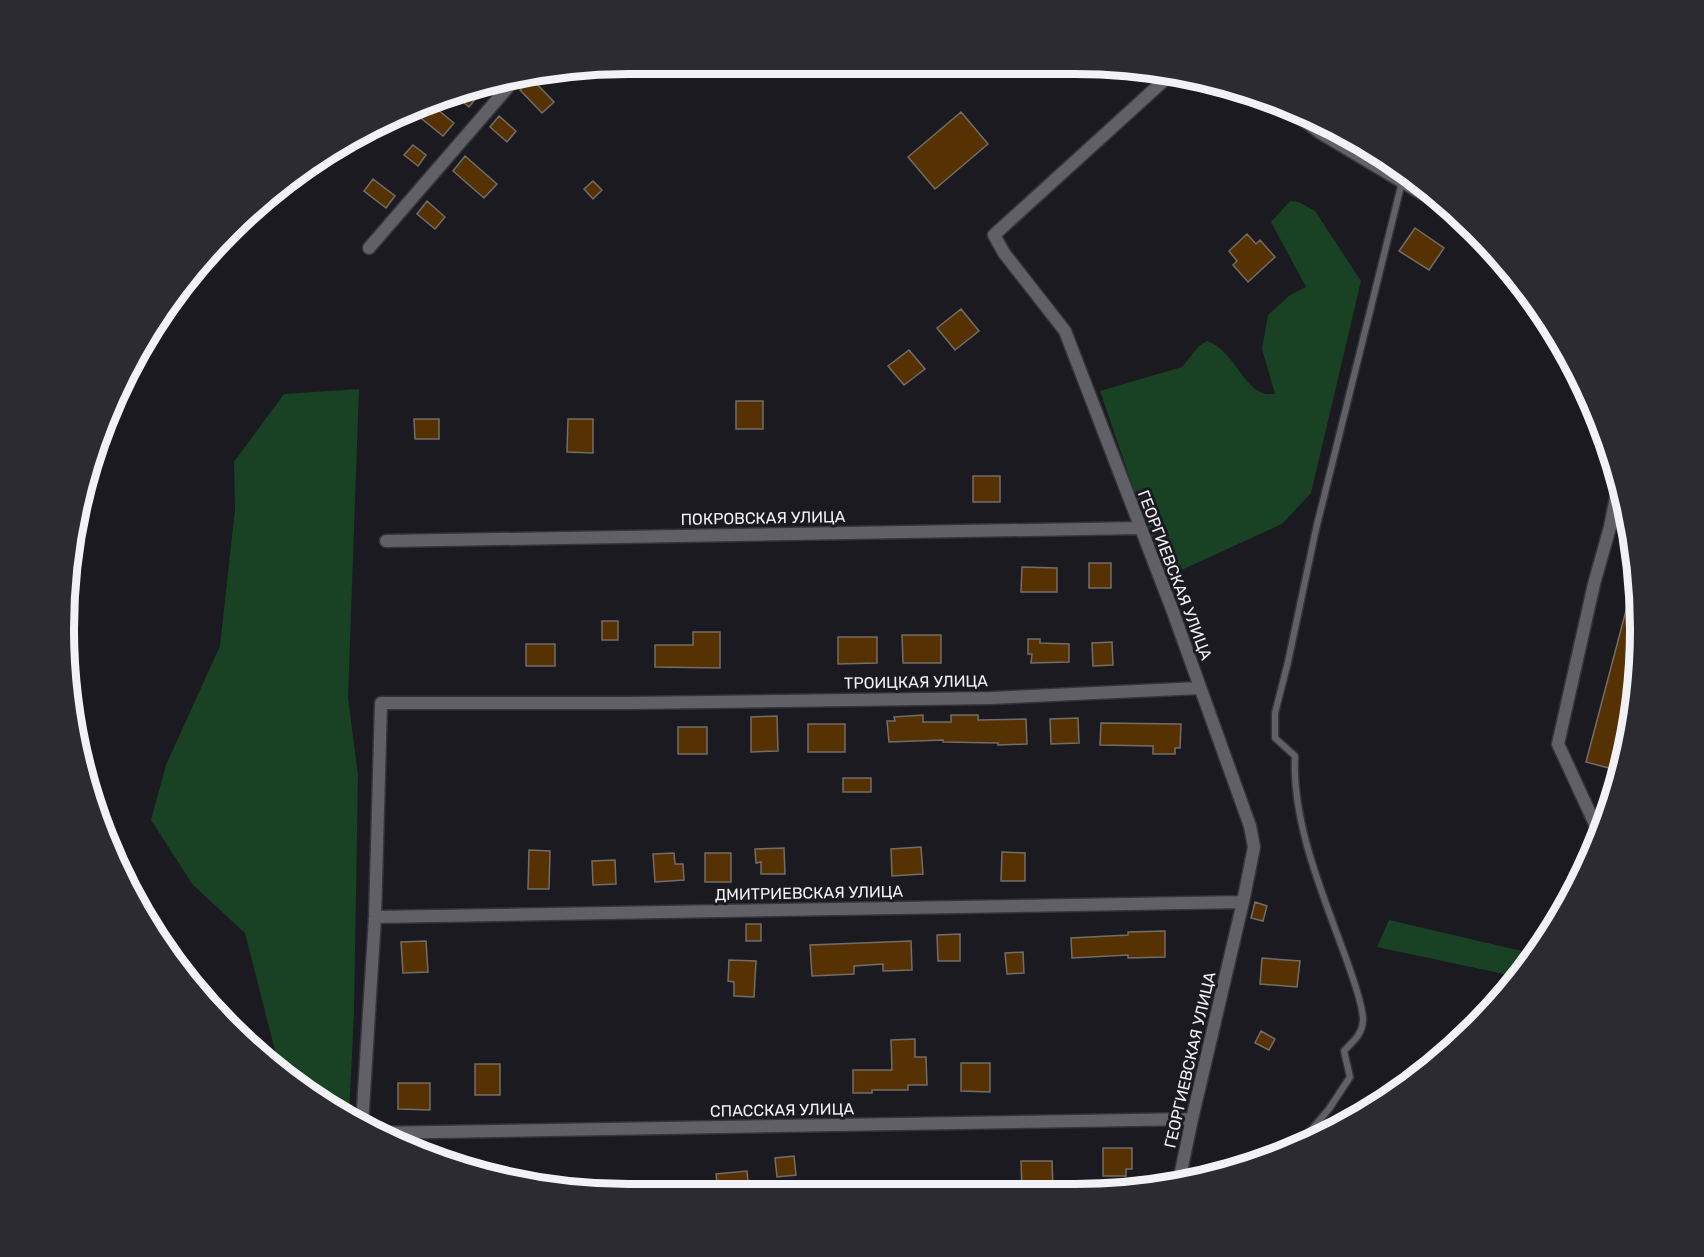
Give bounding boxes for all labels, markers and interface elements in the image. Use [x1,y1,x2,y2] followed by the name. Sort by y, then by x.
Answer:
[1134,487,1216,663] street label: ГЕОРГИЕВСКАЯ УЛИЦА
[680,507,846,529] street label: ПОКРОВСКАЯ УЛИЦА
[844,671,988,693] street label: ТРОИЦКАЯ УЛИЦА
[715,882,904,904] street label: ДМИТРИЕВСКАЯ УЛИЦА
[1160,970,1220,1150] street label: ГЕОРГИЕВСКАЯ УЛИЦА
[710,1099,854,1121] street label: СПАССКАЯ УЛИЦА

